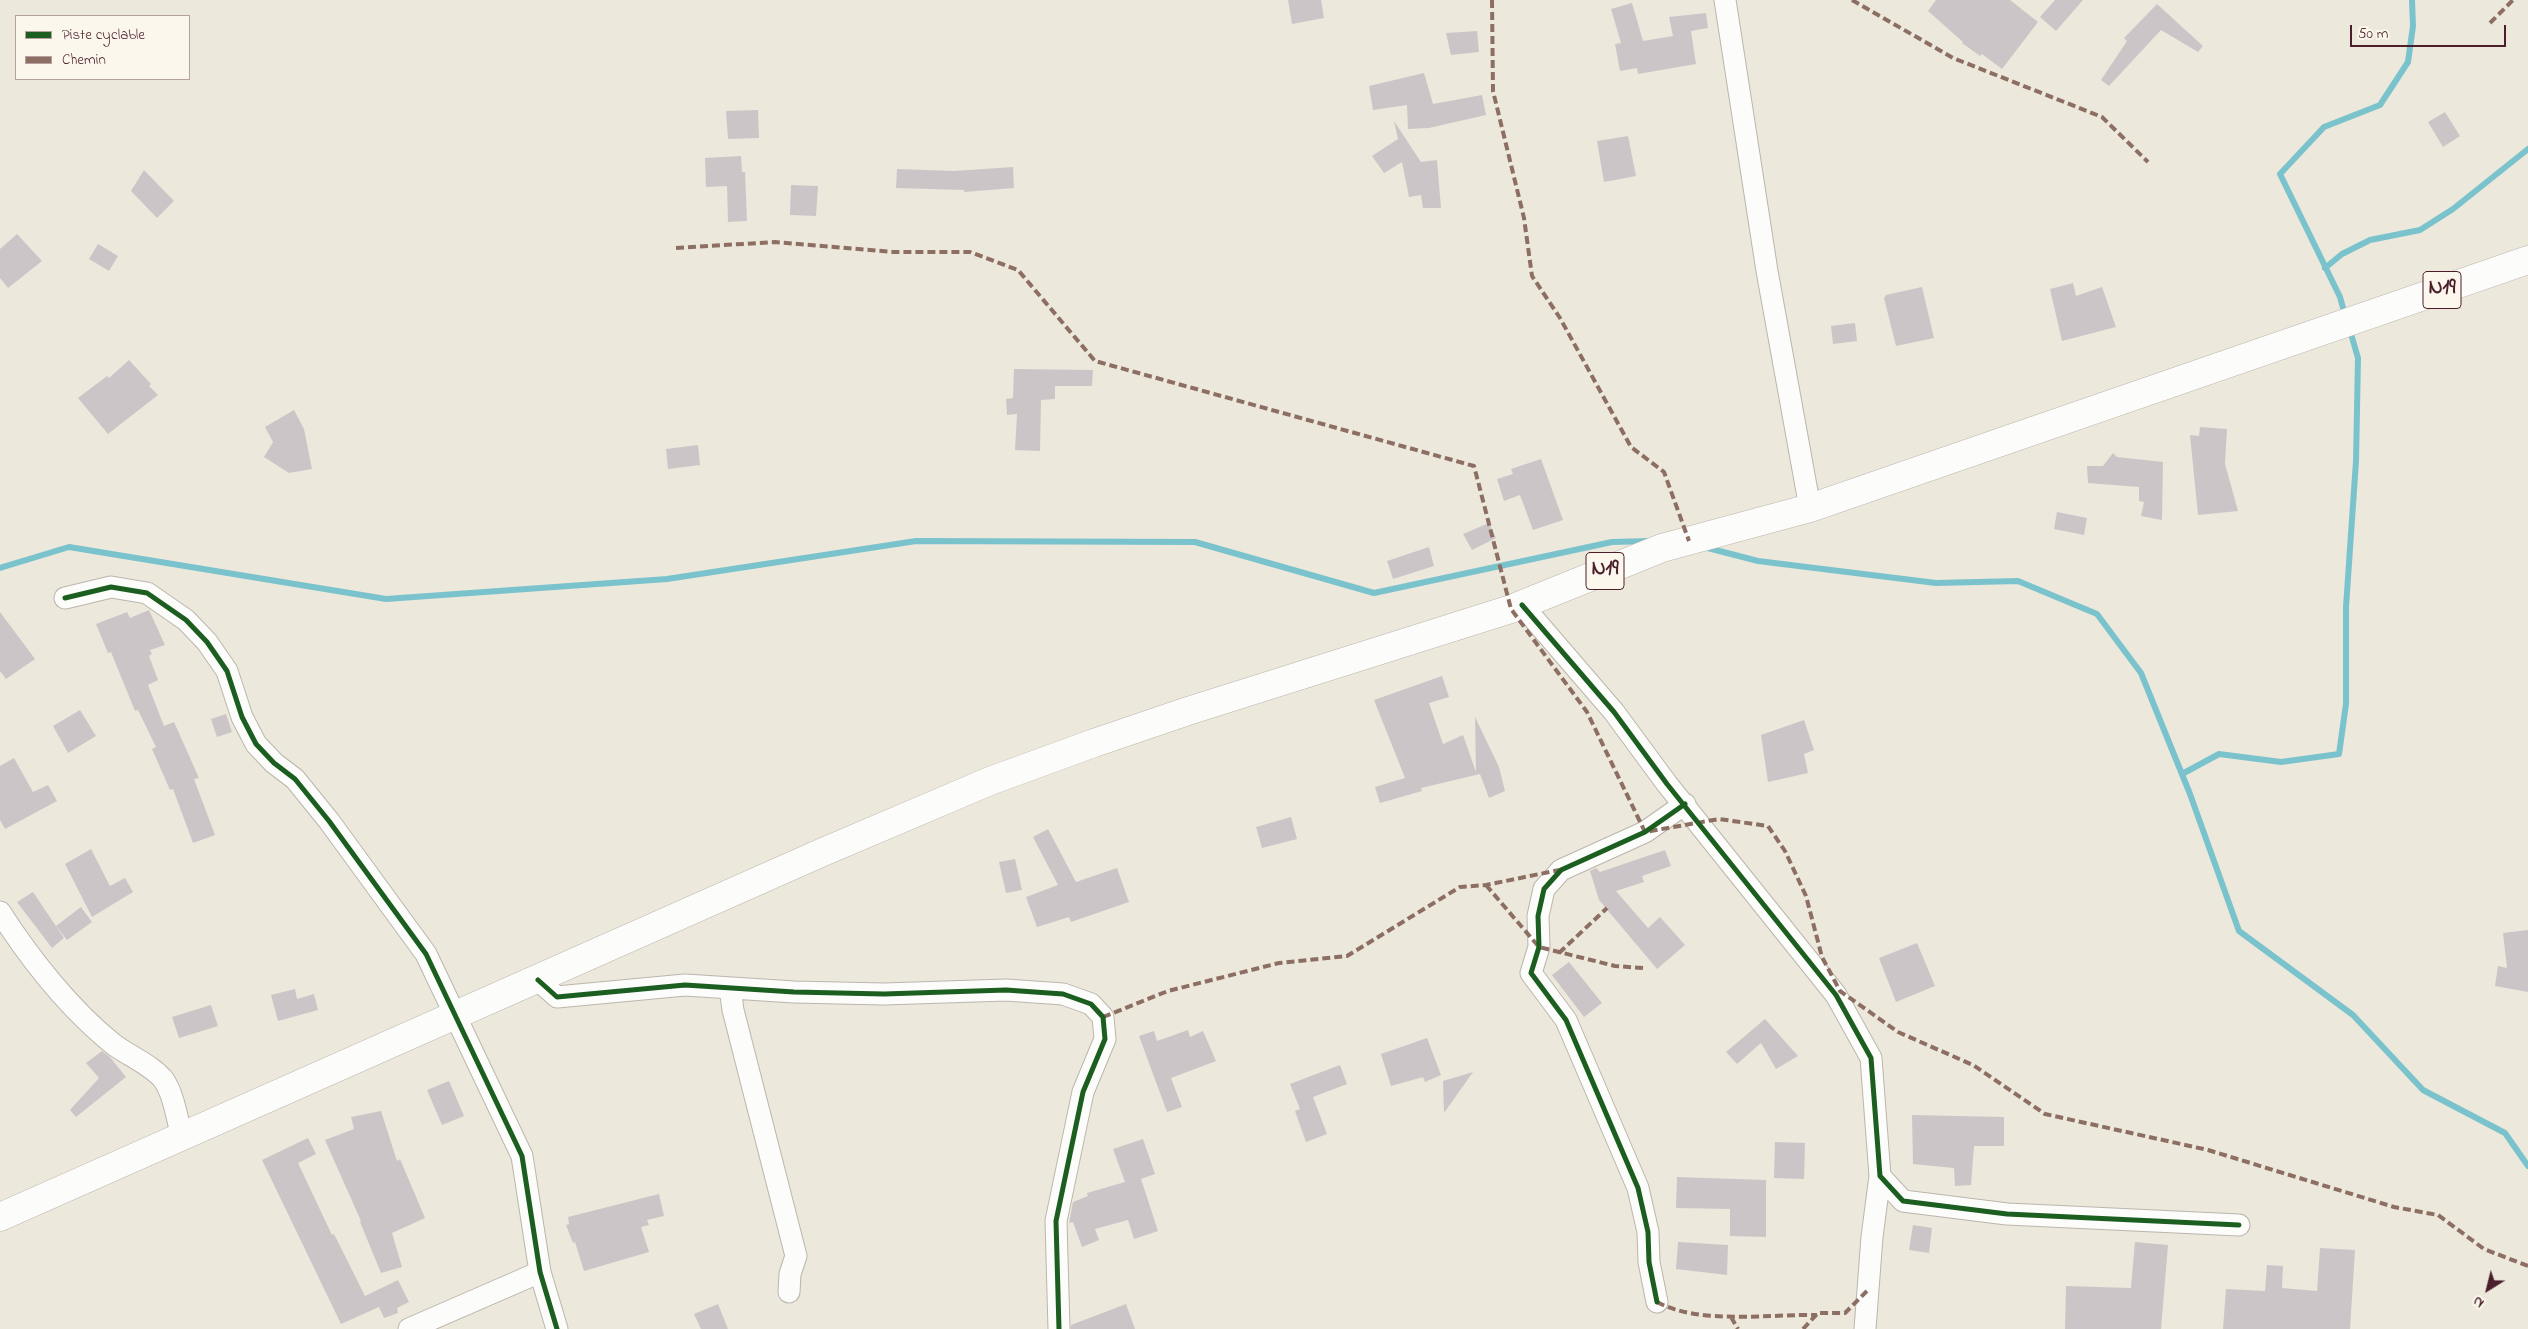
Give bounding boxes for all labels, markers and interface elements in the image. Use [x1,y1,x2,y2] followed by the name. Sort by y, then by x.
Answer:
[15,15,190,80] legend
[2353,15,2509,47] scale bar
[2358,23,2388,45] text: 50 m
[62,24,145,46] text: Piste cyclable
[62,49,106,71] text: Chemin
[2423,272,2461,308] road number: N19
[1586,552,1624,590] road number: N19
[2463,1264,2513,1314] north arrow
[2469,1290,2489,1313] text: N

